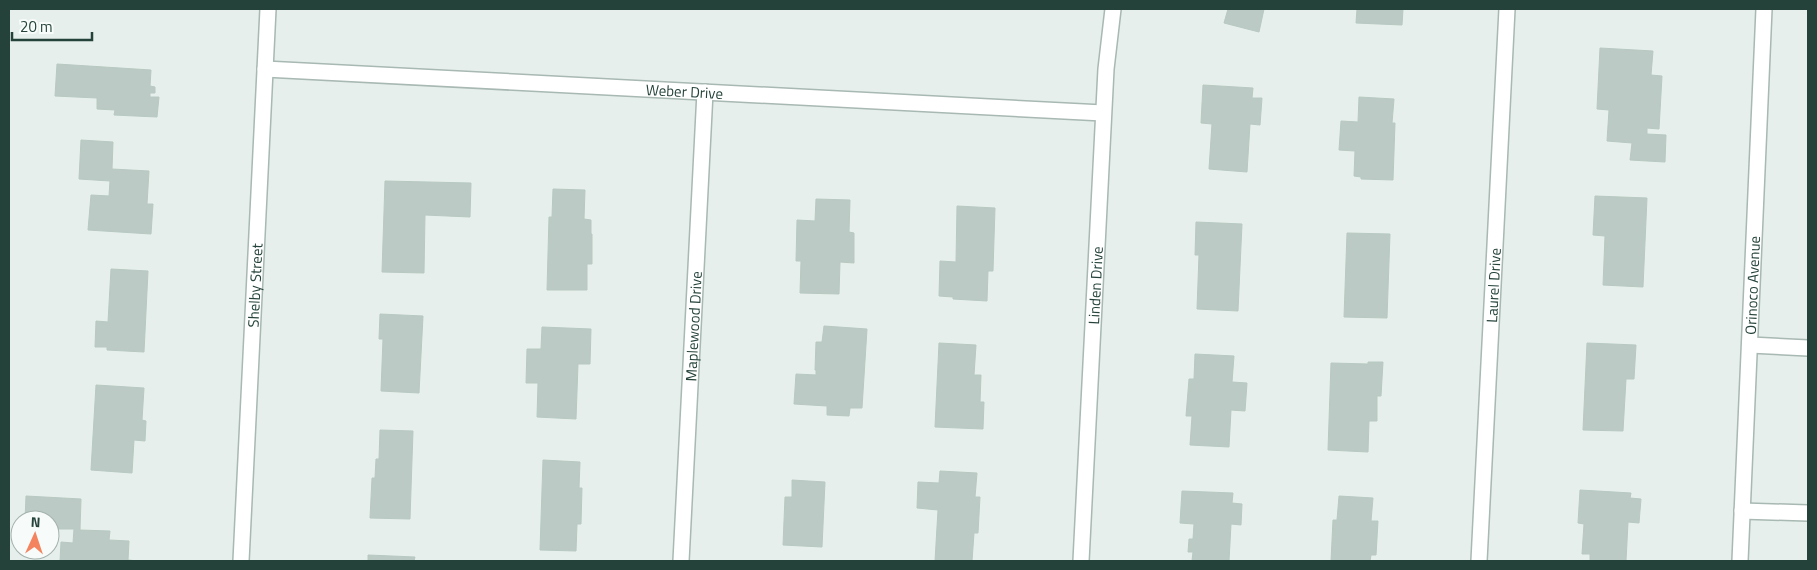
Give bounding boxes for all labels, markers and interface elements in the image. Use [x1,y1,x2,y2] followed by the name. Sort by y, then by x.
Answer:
[12,10,92,42] scale bar
[20,15,53,38] text: 20 m
[645,78,724,105] street label: Weber Drive
[1738,235,1766,335] street label: Orinoco Avenue
[241,242,268,328] street label: Shelby Street
[1082,246,1108,325] street label: Linden Drive
[1480,247,1506,323] street label: Laurel Drive
[679,271,707,382] street label: Maplewood Drive
[10,510,60,560] north arrow
[30,511,41,532] text: N

